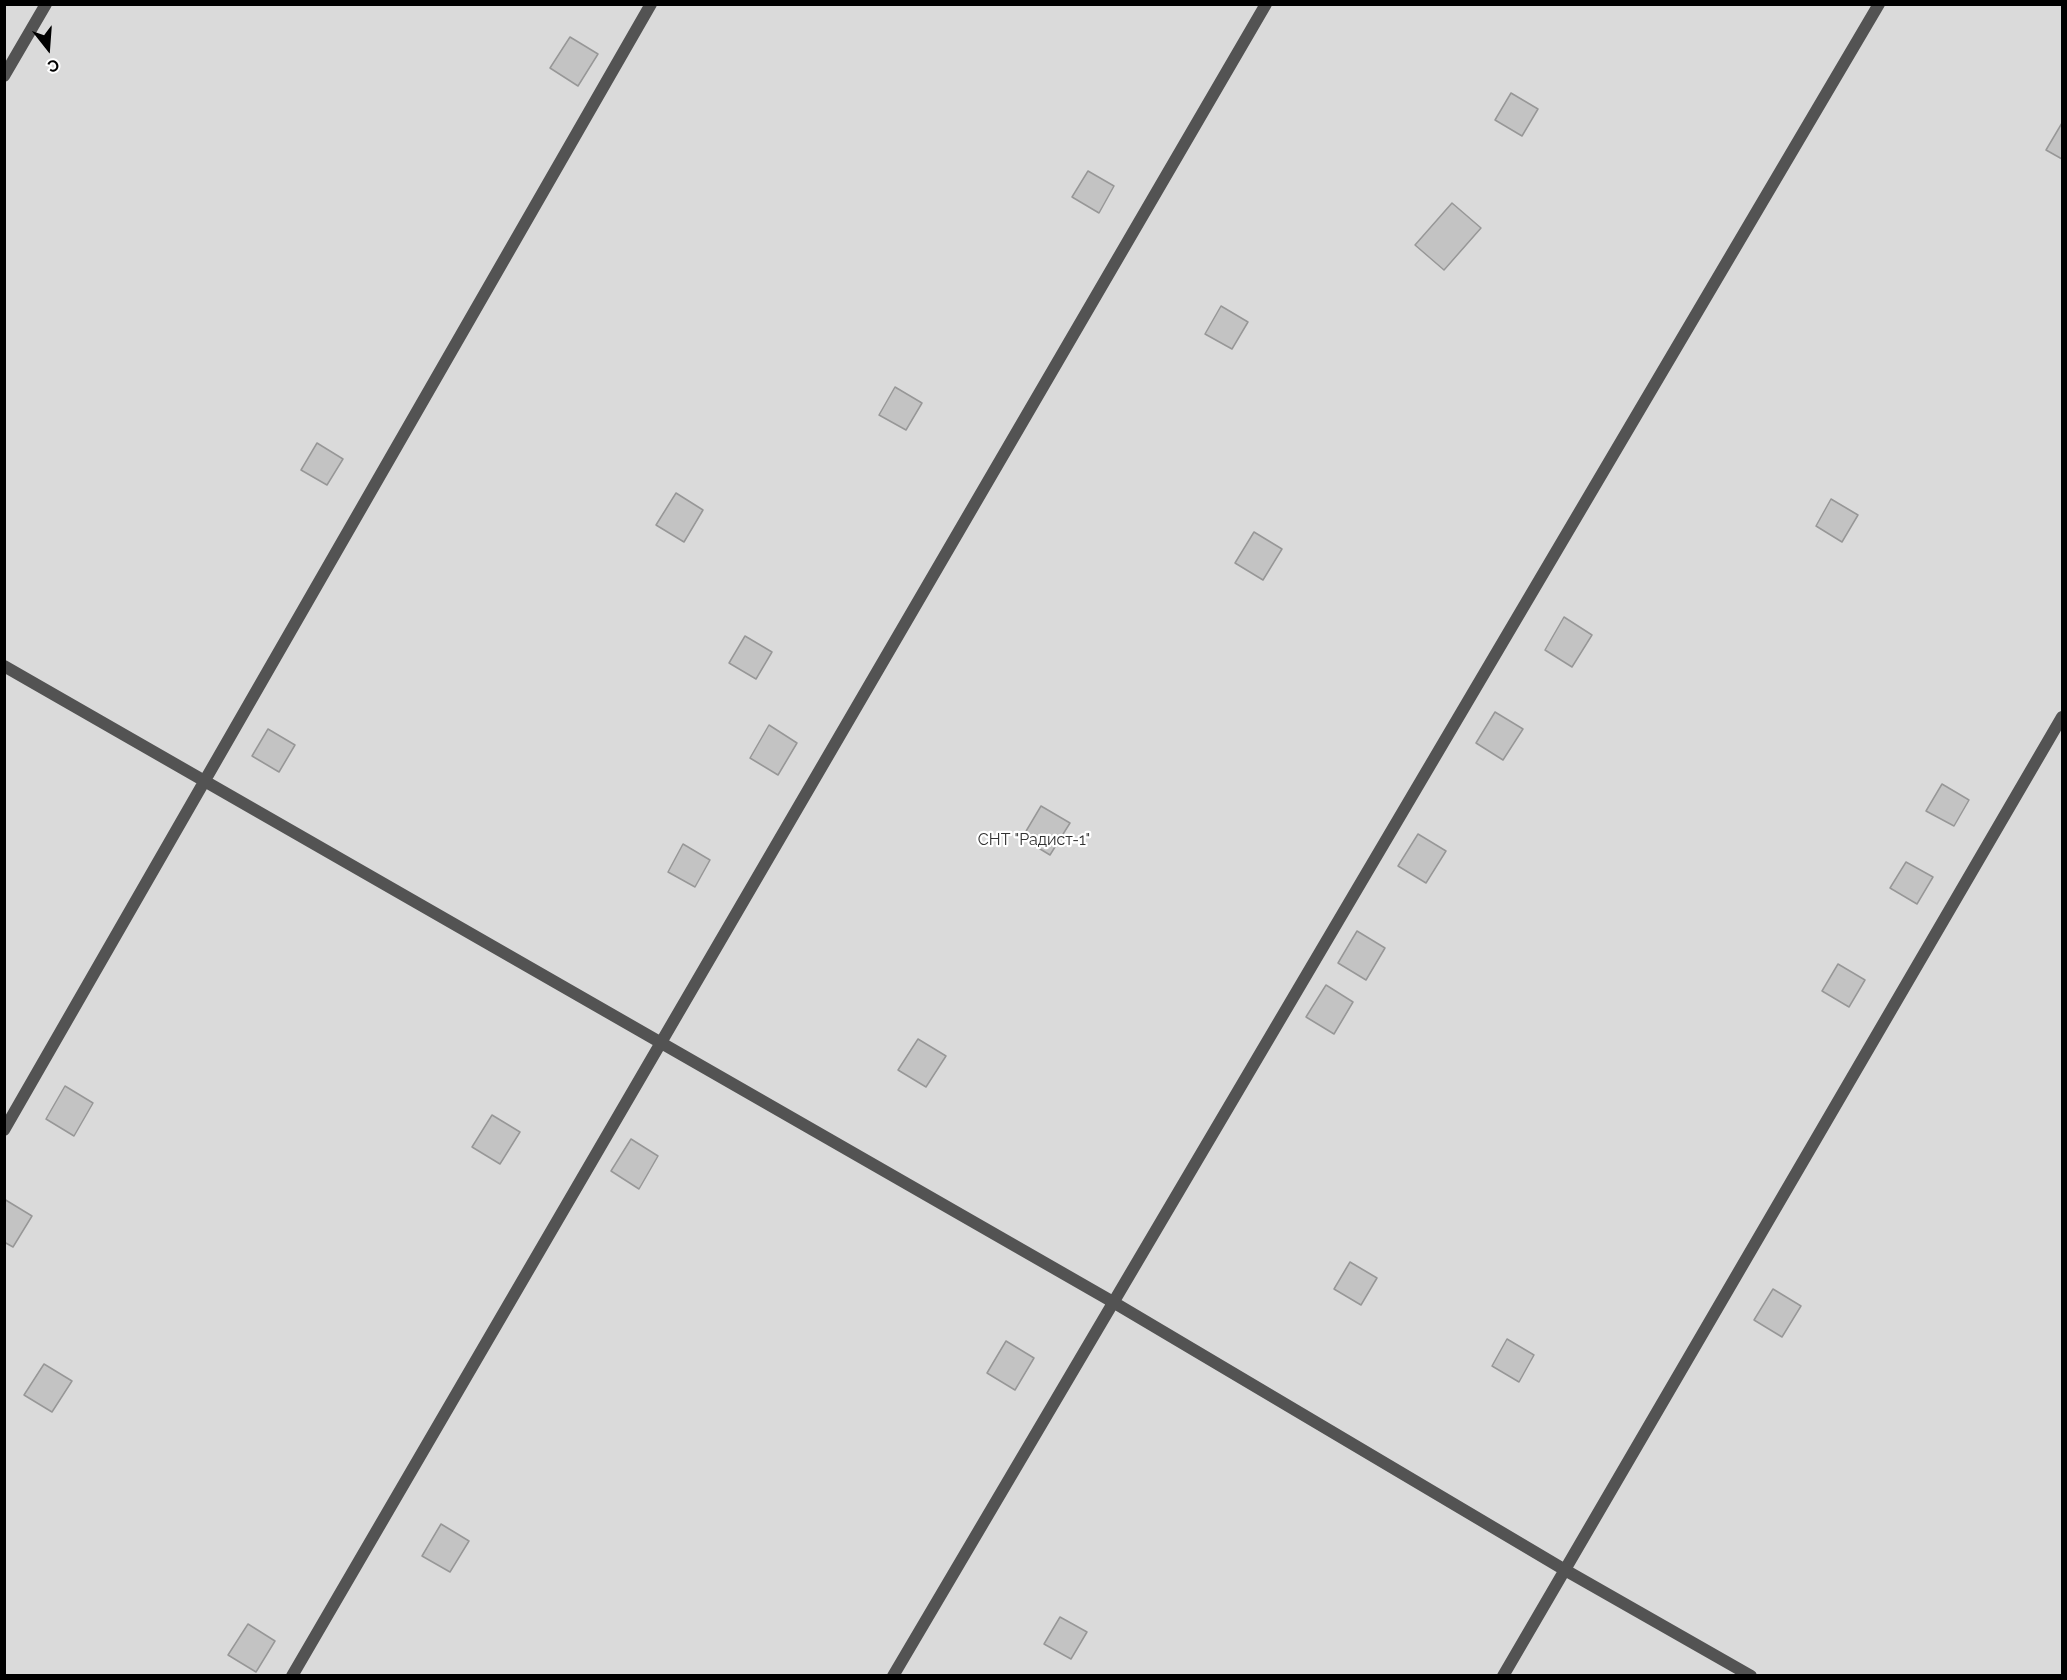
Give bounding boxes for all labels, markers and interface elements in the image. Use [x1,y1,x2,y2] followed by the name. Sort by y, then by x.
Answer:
[18,18,78,78] north arrow
[45,55,61,76] text: С
[978,830,1090,850] park label: СНТ "Радист-1"

